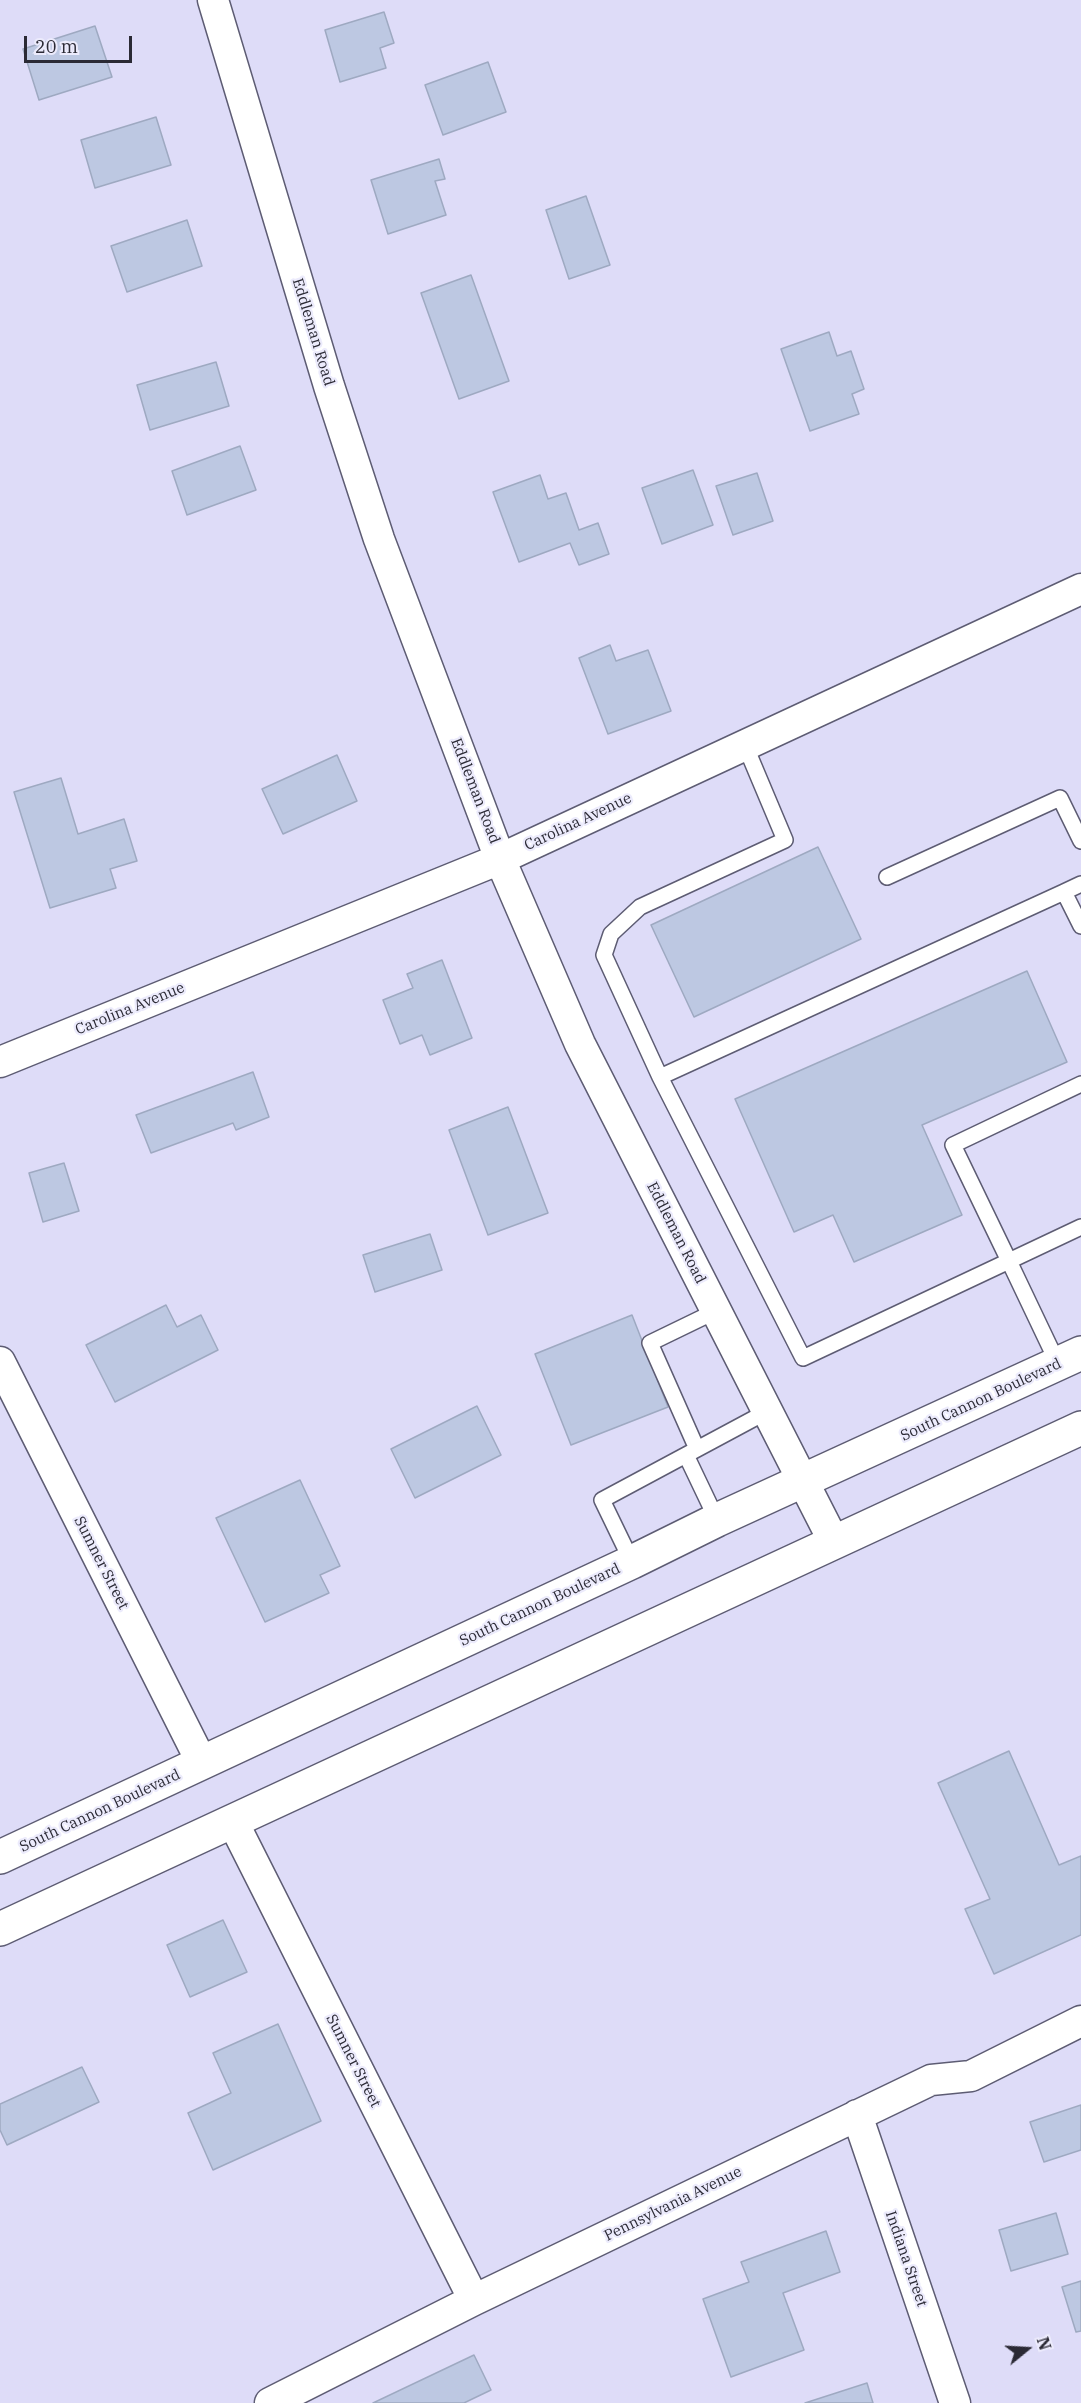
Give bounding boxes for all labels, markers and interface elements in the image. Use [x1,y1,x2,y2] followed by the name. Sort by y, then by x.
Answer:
[27,24,135,62] scale bar
[35,35,78,58] text: 20 m
[288,276,338,388] street label: Eddleman Road
[447,736,503,846] street label: Eddleman Road
[522,789,634,855] street label: Carolina Avenue
[73,979,187,1039] street label: Carolina Avenue
[643,1179,709,1287] street label: Eddleman Road
[898,1355,1064,1445] street label: South Cannon Boulevard
[70,1513,132,1613] street label: Sumner Street
[457,1560,623,1650] street label: South Cannon Boulevard
[17,1766,183,1856] street label: South Cannon Boulevard
[322,2011,384,2111] street label: Sumner Street
[601,2163,745,2245] street label: Pennsylvania Avenue
[881,2209,931,2309] street label: Indiana Street
[997,2319,1057,2379] north arrow
[1033,2334,1056,2353] text: N

